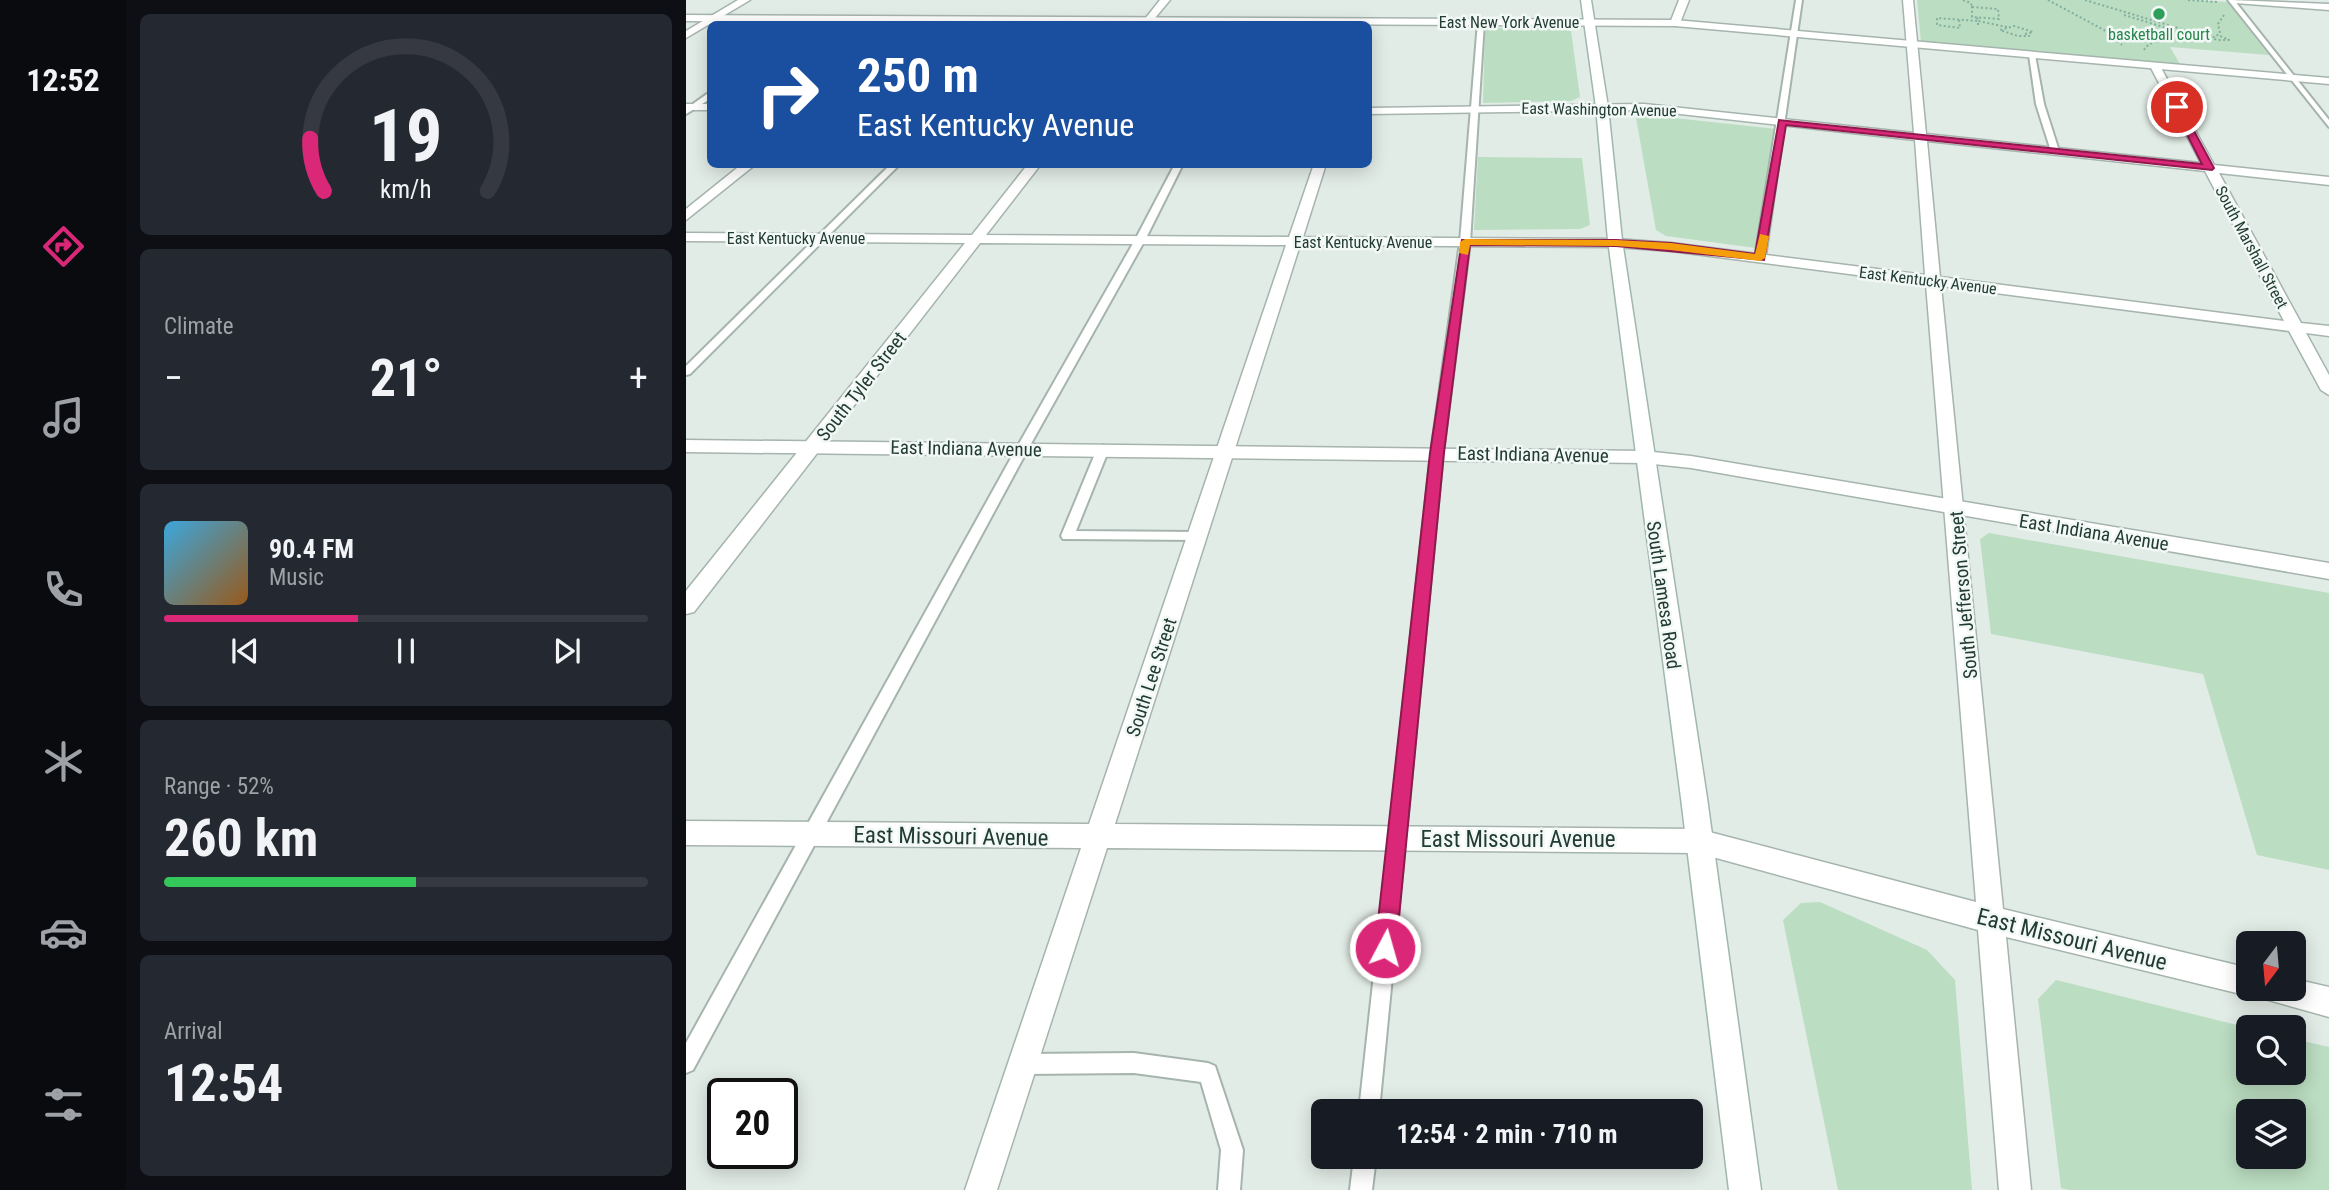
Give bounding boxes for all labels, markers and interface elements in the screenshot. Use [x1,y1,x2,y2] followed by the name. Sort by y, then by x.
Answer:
[2151,6,2167,22] marker: basketball court
[1439,13,1579,32] street label: East New York Avenue
[2108,25,2210,44] place label: basketball court
[857,47,979,104] text: 250 m
[742,49,833,140] icon: right
[26,61,100,99] text: 12:52
[2147,77,2207,137] pin
[2158,88,2196,126] icon: arrive
[369,93,443,179] text: 19
[1521,99,1677,120] street label: East Washington Avenue
[857,106,1134,144] text: East Kentucky Avenue
[380,174,432,203] text: km/h
[2211,183,2292,312] street label: South Marshall Street
[39,222,88,271] icon: directions
[727,229,865,248] street label: East Kentucky Avenue
[1294,233,1432,252] street label: East Kentucky Avenue
[1858,263,1998,298] street label: East Kentucky Avenue
[164,313,234,340] text: Climate
[812,327,911,446] street label: South Tyler Street
[370,348,442,409] text: 21°
[164,356,183,400] text: −
[629,356,648,400] text: +
[39,393,88,442] icon: music
[890,436,1042,461] street label: East Indiana Avenue
[1457,442,1609,467] street label: East Indiana Avenue
[2017,509,2171,556] street label: East Indiana Avenue
[1945,510,1982,680] street label: South Jefferson Street
[1642,520,1685,671] street label: South Lamesa Road
[269,534,354,564] text: 90.4 FM
[269,564,324,591] text: Music
[39,565,88,614] icon: phone
[1121,615,1181,739] street label: South Lee Street
[226,632,264,670] icon: previous
[387,632,425,670] icon: pause
[548,632,586,670] icon: next
[39,737,88,786] icon: climate
[164,773,274,800] text: Range · 52%
[164,808,318,869] text: 260 km
[853,821,1049,852] street label: East Missouri Avenue
[1420,826,1616,853] street label: East Missouri Avenue
[1974,903,2170,976] street label: East Missouri Avenue
[39,908,88,957] icon: car
[1348,911,1422,985] position arrow
[2236,931,2306,1001] north arrow
[2236,931,2306,1169] map controls
[2236,1015,2306,1085] button: search
[164,1018,223,1045] text: Arrival
[164,1053,283,1114] text: 12:54
[707,1078,798,1169] speed limit sign: 20
[39,1080,88,1129] icon: filters
[2236,1099,2306,1169] button: layers
[1397,1119,1617,1149] text: 12:54 · 2 min · 710 m

